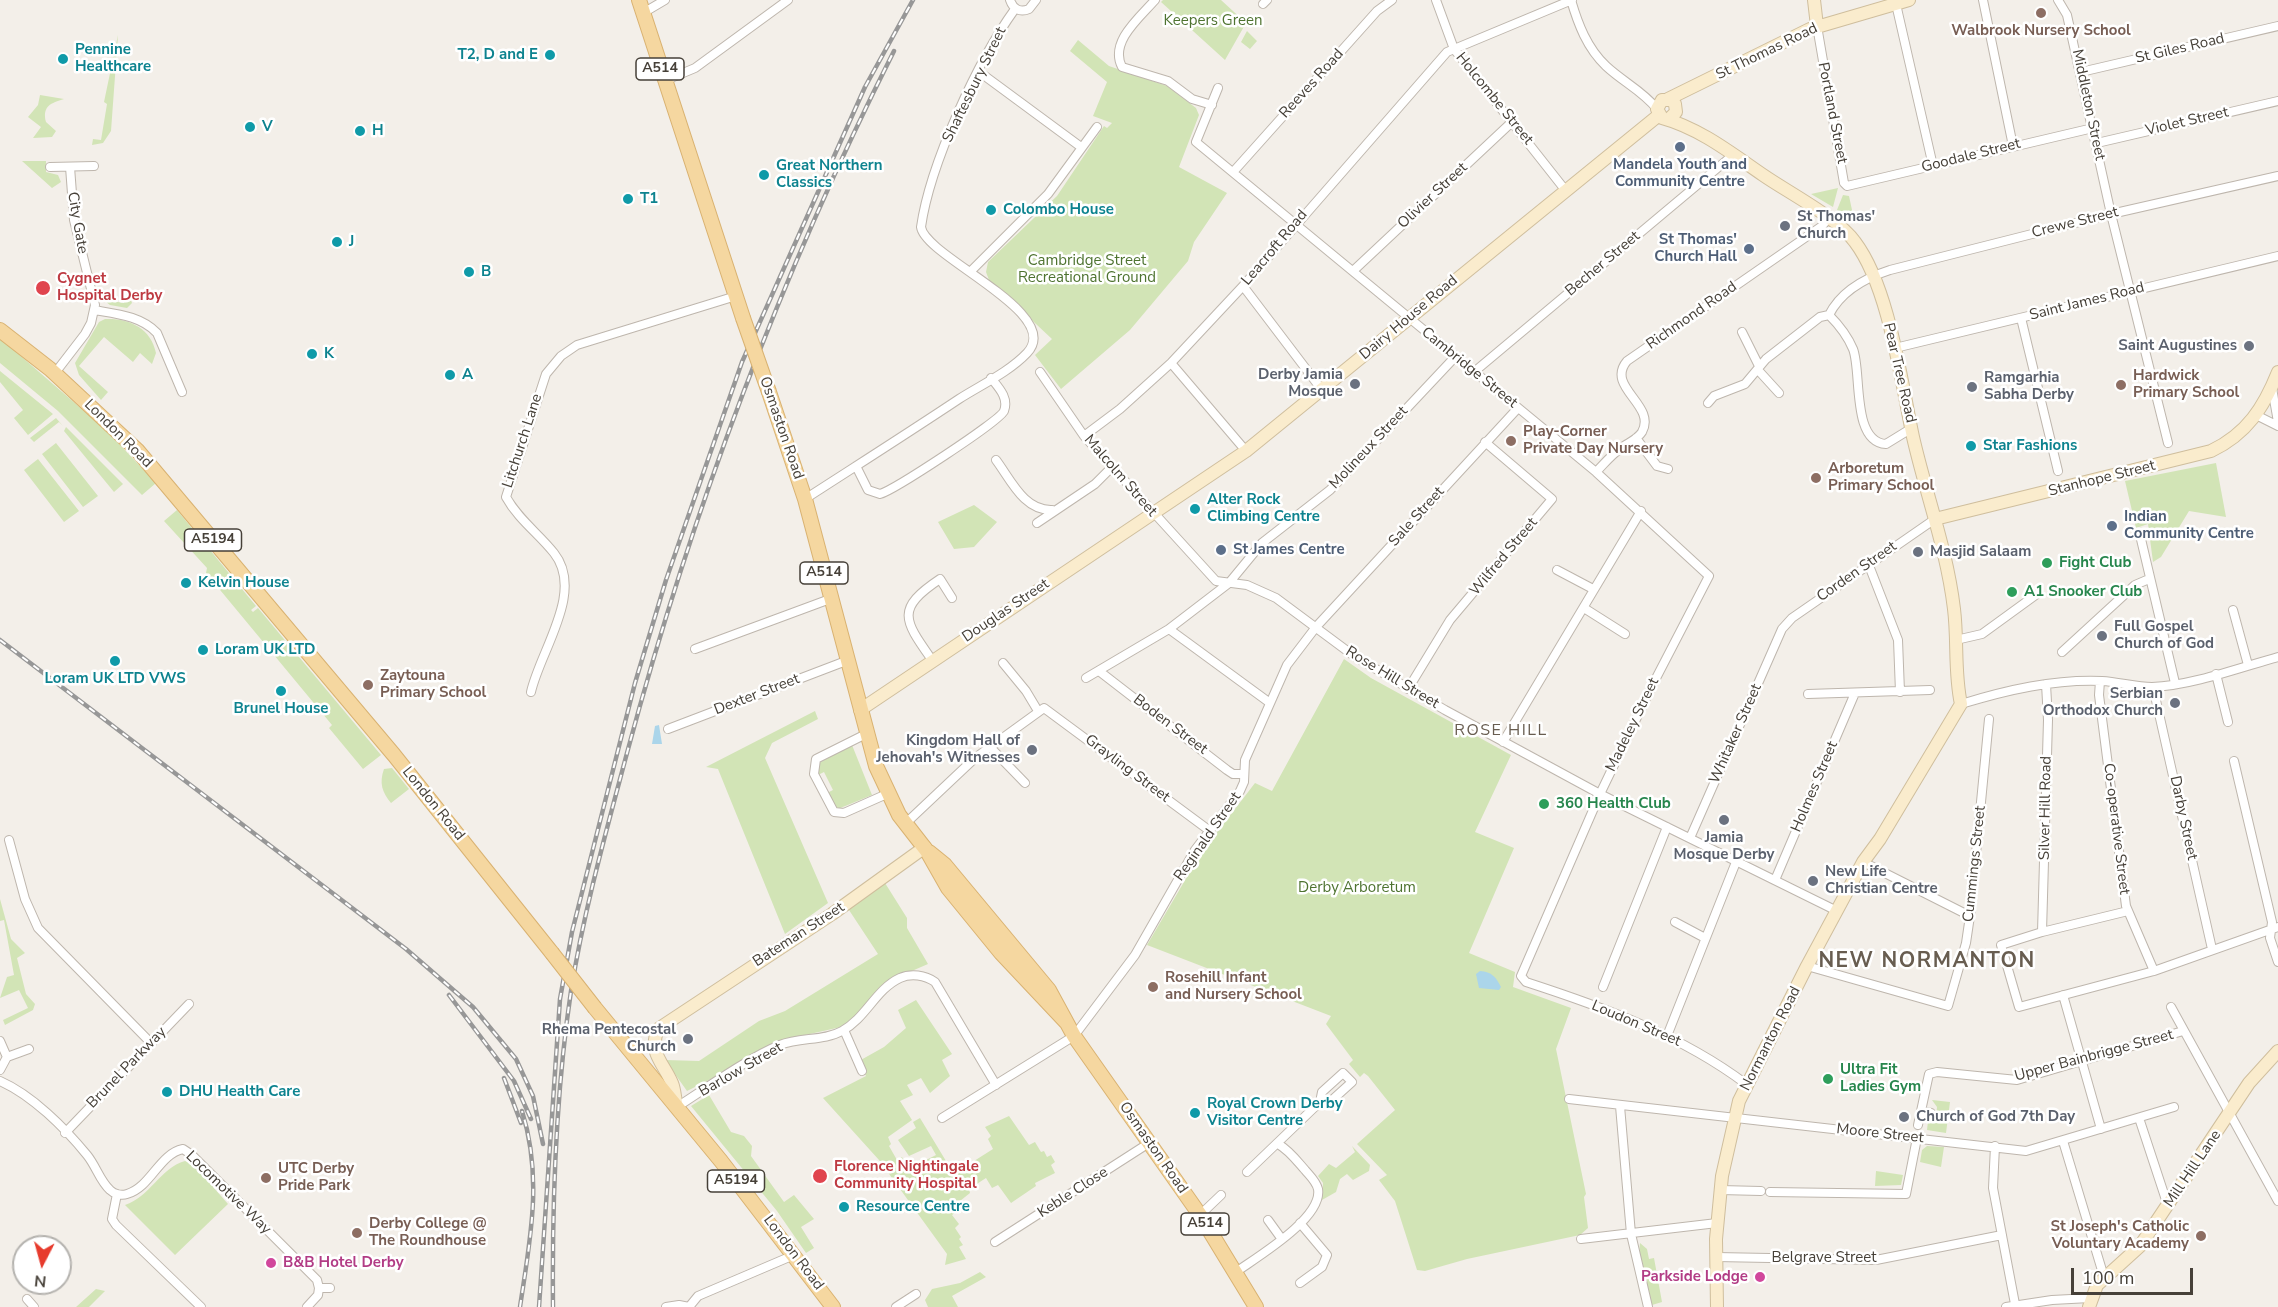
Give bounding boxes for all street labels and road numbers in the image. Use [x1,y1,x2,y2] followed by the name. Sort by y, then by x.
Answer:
[1713,20,1821,84] street label: St Thomas Road
[939,24,1011,146] street label: Shaftesbury Street
[2134,30,2226,68] street label: St Giles Road
[1276,46,1348,122] street label: Reeves Road
[2067,48,2109,162] street label: Middleton Street
[1451,49,1537,149] street label: Holcombe Street
[636,58,684,80] road number: A514
[1813,61,1851,165] street label: Portland Street
[2144,104,2230,140] street label: Violet Street
[1920,135,2022,177] street label: Goodale Street
[1394,159,1472,233] street label: Olivier Street
[63,191,91,255] street label: City Gate
[2030,204,2120,242] street label: Crewe Street
[1238,207,1312,289] street label: Leacroft Road
[1562,228,1644,300] street label: Becher Street
[1356,272,1462,364] street label: Dairy House Road
[1643,278,1741,354] street label: Richmond Road
[2028,279,2146,325] street label: Saint James Road
[1879,321,1919,425] street label: Pear Tree Road
[1417,324,1521,412] street label: Cambridge Street
[755,374,807,482] street label: Osmaston Road
[499,392,547,490] street label: Litchurch Lane
[80,396,156,472] street label: London Road
[1326,403,1412,493] street label: Molineux Street
[1080,431,1160,521] street label: Malcolm Street
[2047,457,2157,501] street label: Stanhope Street
[1385,483,1449,551] street label: Sale Street
[1466,514,1542,600] street label: Wilfred Street
[184,529,242,551] road number: A5194
[1814,538,1900,606] street label: Corden Street
[800,562,848,584] road number: A514
[959,575,1053,647] street label: Douglas Street
[1342,643,1442,713] street label: Rose Hill Street
[712,670,802,720] street label: Dexter Street
[1603,675,1663,775] street label: Madeley Street
[1706,681,1766,787] street label: Whitaker Street
[1129,691,1211,759] street label: Boden Street
[1081,731,1173,807] street label: Grayling Street
[1788,739,1842,835] street label: Holmes Street
[2036,756,2056,860] street label: Silver Hill Road
[2099,762,2133,896] street label: Co-operative Street
[398,764,468,844] street label: London Road
[2165,774,2201,862] street label: Darby Street
[1171,789,1245,885] street label: Reginald Street
[1960,805,1990,923] street label: Cummings Street
[750,899,848,971] street label: Bateman Street
[1737,984,1805,1094] street label: Normanton Road
[1589,997,1683,1051] street label: Loudon Street
[84,1023,170,1113] street label: Brunel Parkway
[2013,1026,2175,1086] street label: Upper Bainbrigge Street
[696,1039,786,1101] street label: Barlow Street
[1115,1099,1191,1197] street label: Osmaston Road
[1836,1120,1924,1148] street label: Moore Street
[2161,1127,2225,1211] street label: Mill Hill Lane
[181,1148,275,1238] street label: Locomotive Way
[1034,1164,1112,1222] street label: Keble Close
[708,1170,764,1192] road number: A5194
[759,1212,827,1294] street label: London Road
[1181,1213,1229,1235] road number: A514
[1772,1249,1876,1267] street label: Belgrave Street

